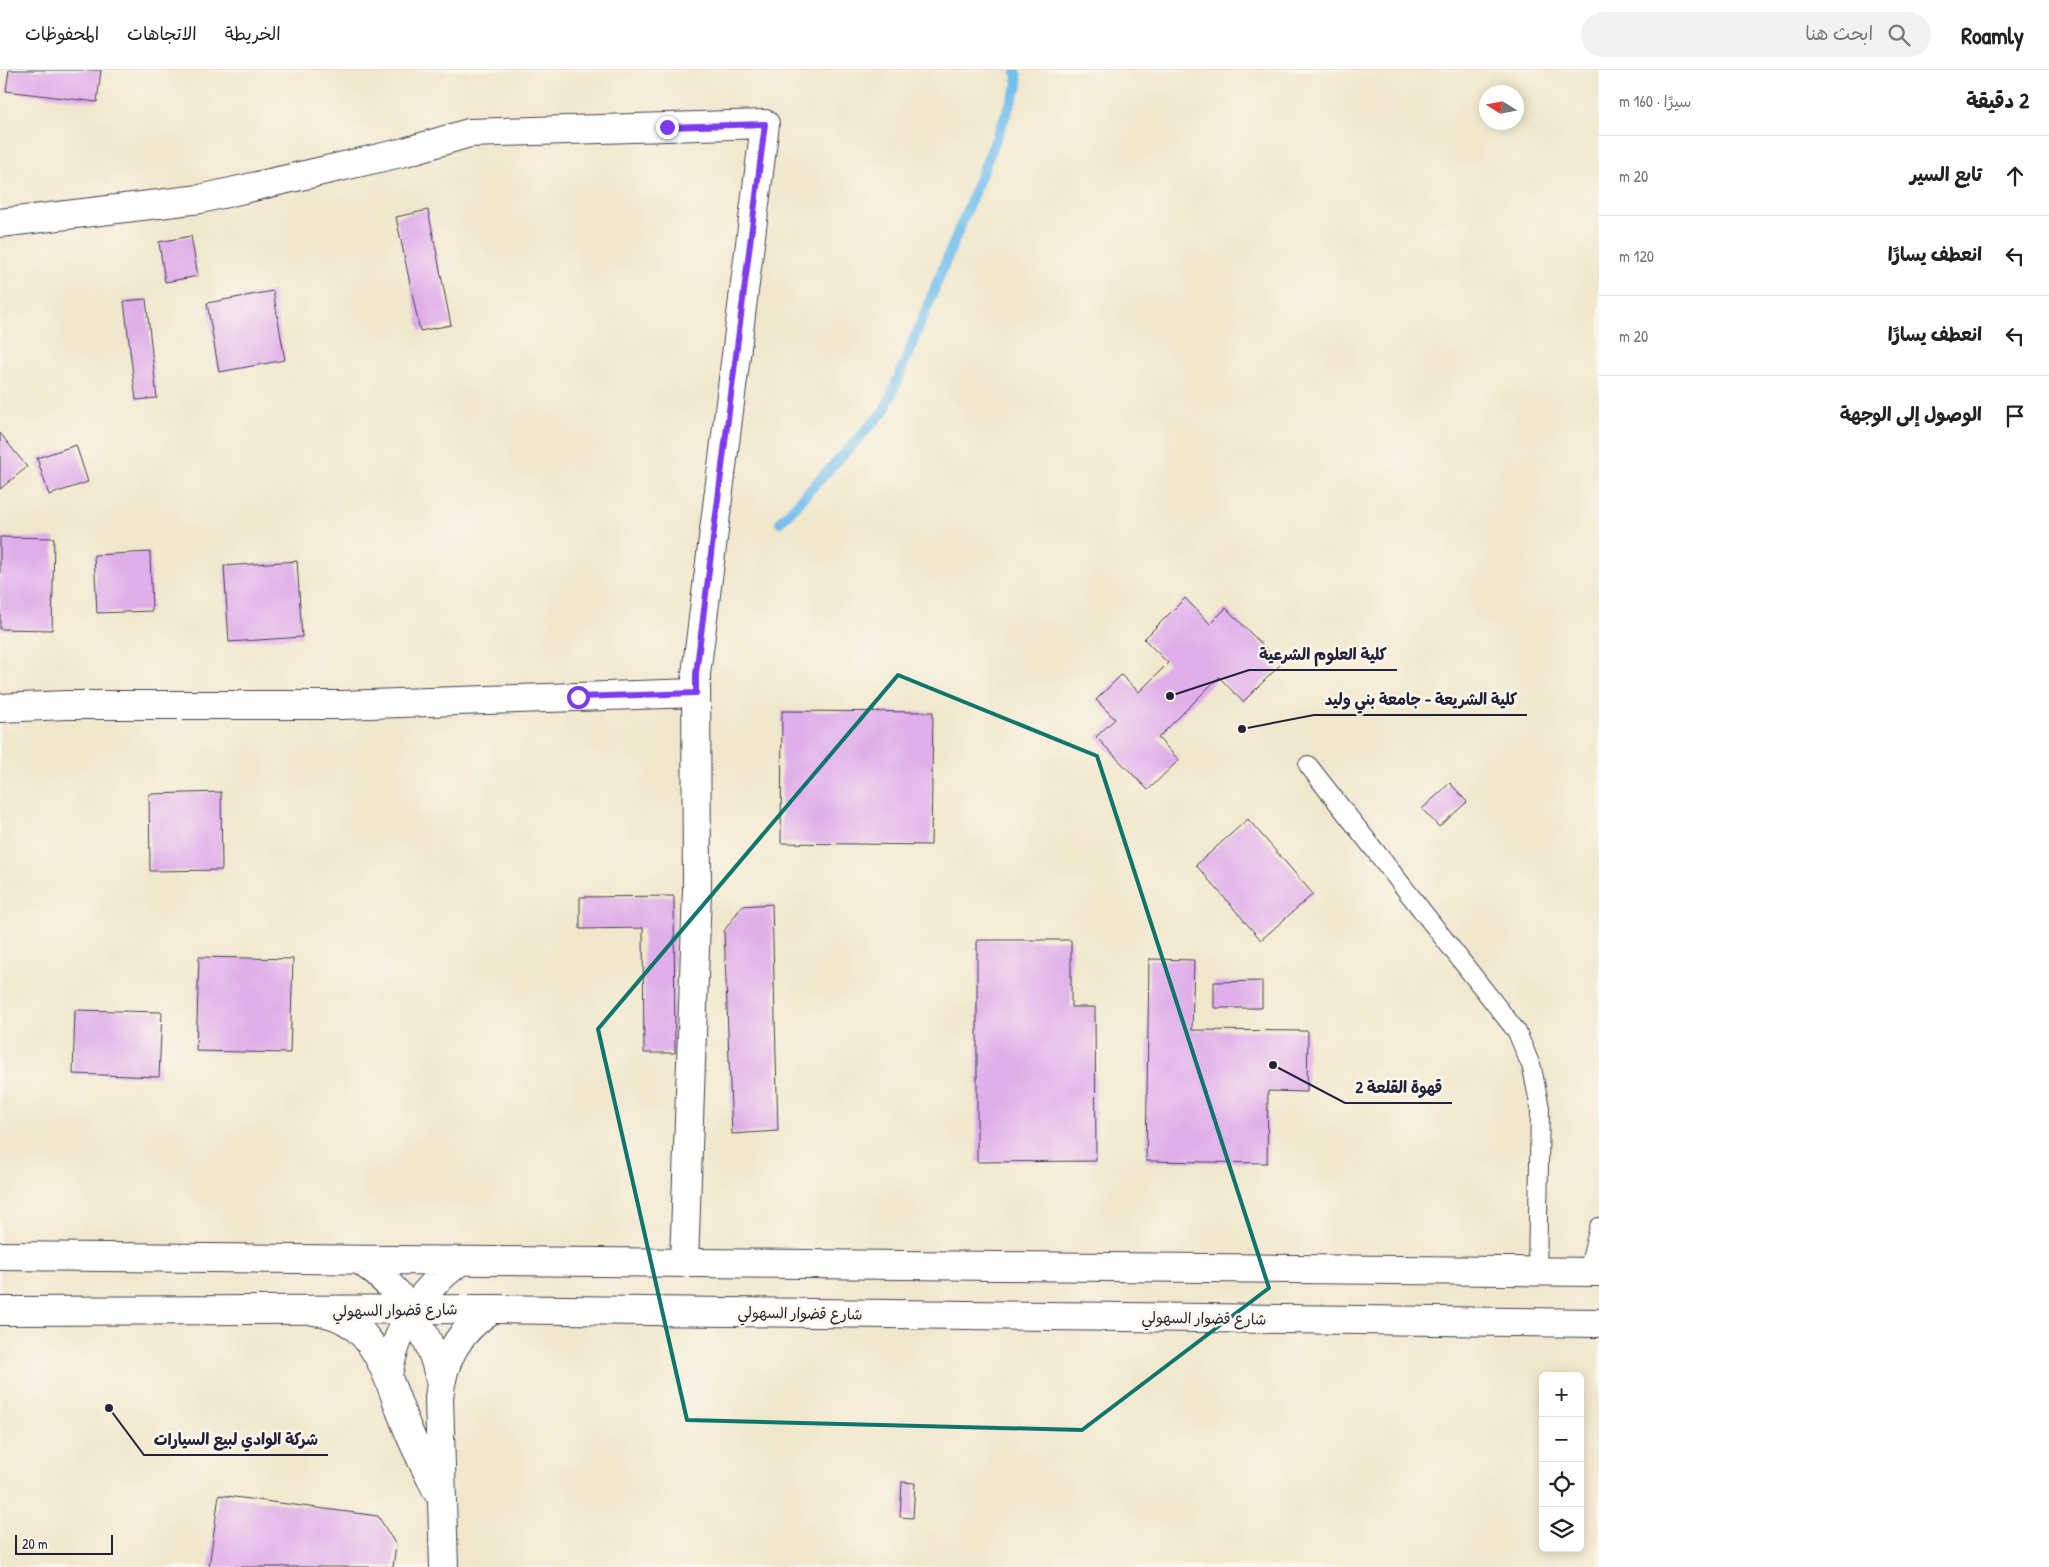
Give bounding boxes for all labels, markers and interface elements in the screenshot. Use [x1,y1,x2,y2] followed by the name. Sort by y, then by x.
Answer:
[1581,12,1931,57] search box
[1961,19,2024,51] text: Roamly
[1805,20,1873,46] text: ابحث هنا
[25,21,99,46] text: المحفوظات
[127,21,197,46] text: الاتجاهات
[225,21,281,46] text: الخريطة
[1885,21,1913,49] icon: search
[1479,85,1524,130] north arrow
[1966,86,2029,115] text: 2 دقيقة
[1619,90,1691,112] text: سيرًا · 160 m
[656,116,679,139] route end
[1910,161,1982,187] text: تابع السير
[2001,162,2029,190] icon: ahead
[1619,165,1648,187] text: 20 m
[1888,241,1982,267] text: انعطف يسارًا
[2001,242,2029,270] icon: left
[1619,245,1654,267] text: 120 m
[1888,321,1982,347] text: انعطف يسارًا
[2001,322,2029,350] icon: left
[1619,325,1648,347] text: 20 m
[1840,401,1982,427] text: الوصول إلى الوجهة
[2001,402,2029,430] icon: arrive
[1249,639,1397,670] callout: كلية العلوم الشرعية
[1259,643,1387,667] text: كلية العلوم الشرعية
[1314,684,1527,715] callout: كلية الشريعة - جامعة بني وليد
[567,686,590,709] route start
[1325,688,1517,714] text: كلية الشريعة - جامعة بني وليد
[1345,1072,1452,1103] callout: قهوة القلعة 2
[1356,1076,1442,1099] text: قهوة القلعة 2
[332,1298,458,1325] street label: شارع قضوار السهولي
[737,1301,863,1328] street label: شارع قضوار السهولي
[1141,1306,1267,1333] street label: شارع قضوار السهولي
[1539,1372,1584,1552] map controls
[1539,1372,1584,1417] button: +
[1539,1417,1584,1462] button: −
[144,1424,328,1455] callout: شركة الوادي لبيع السيارات
[154,1428,318,1452] text: شركة الوادي لبيع السيارات
[1539,1462,1584,1507] button: locate
[1539,1507,1584,1552] button: layers
[15,1532,112,1555] scale bar
[22,1534,48,1553] text: 20 m

